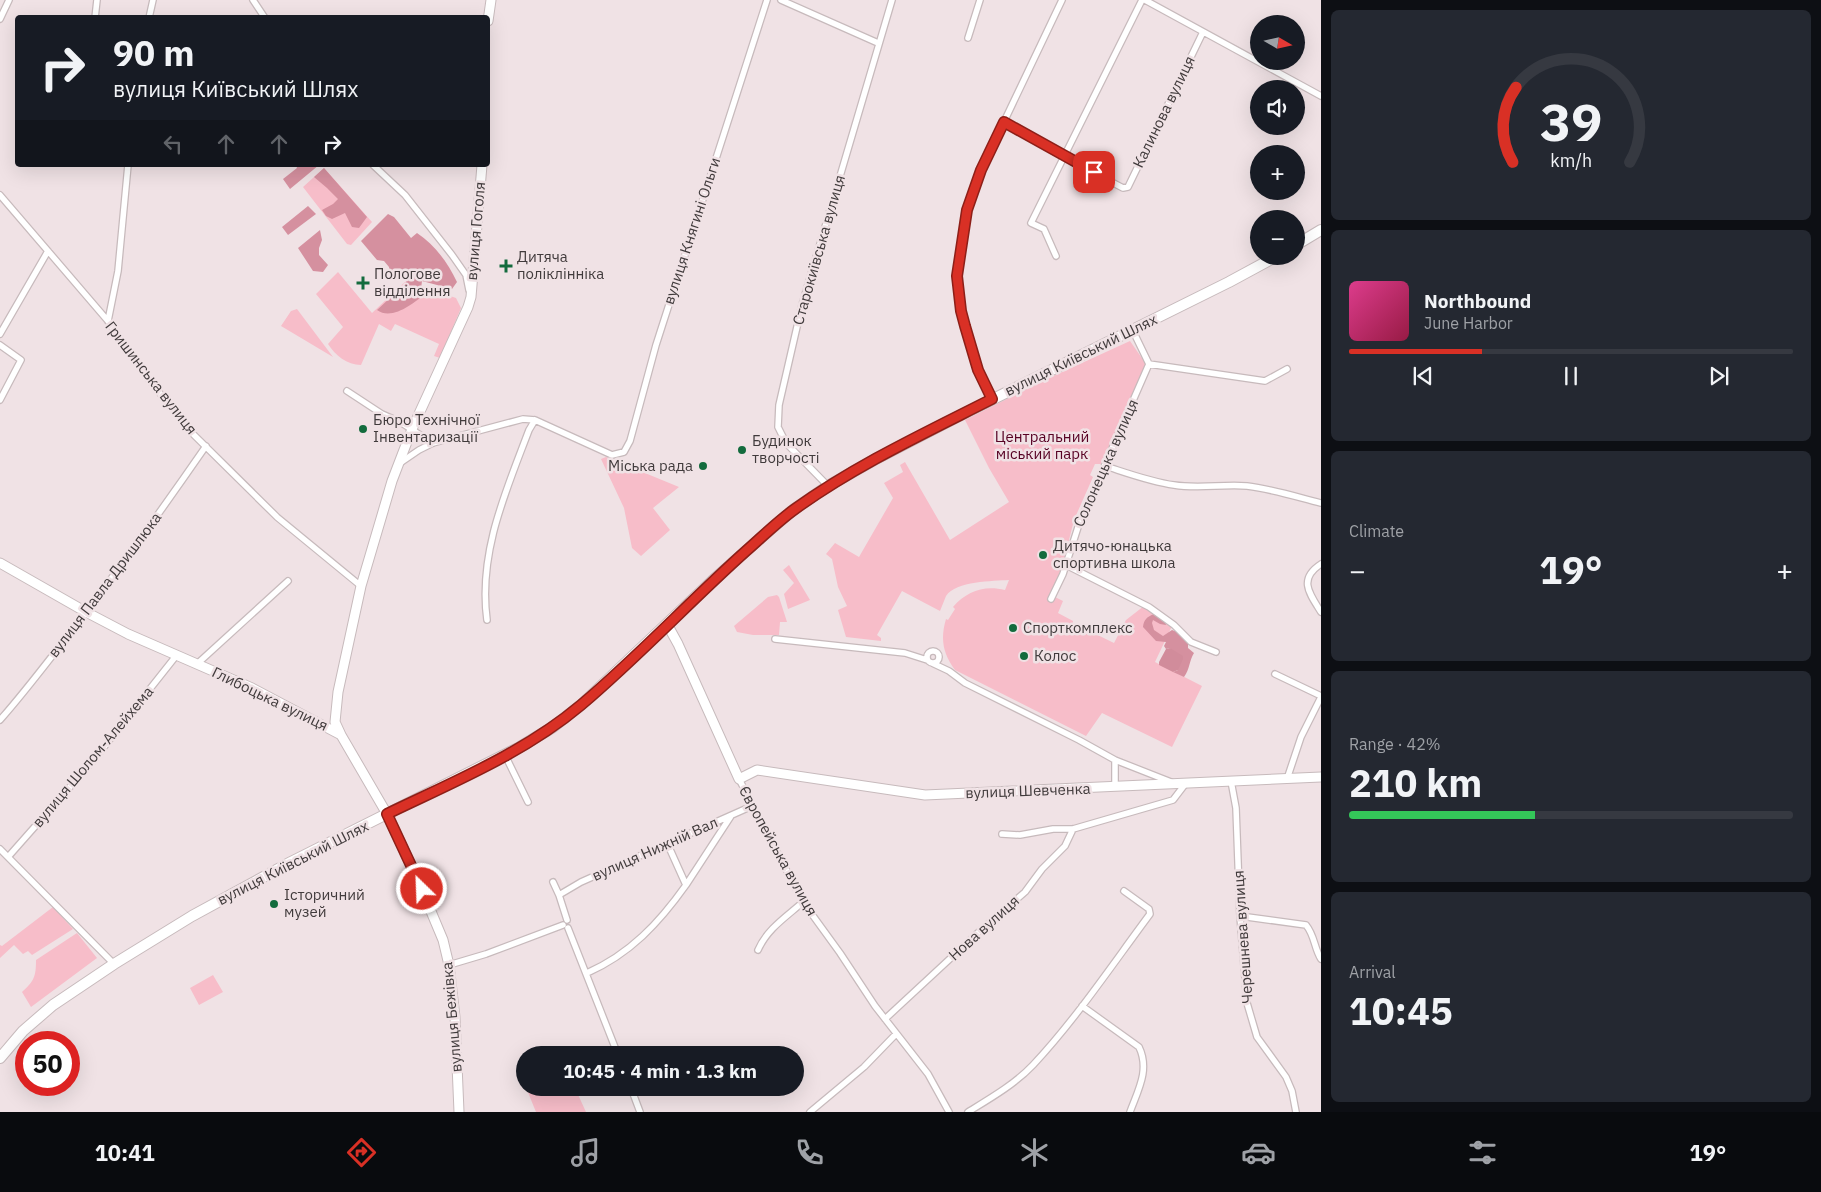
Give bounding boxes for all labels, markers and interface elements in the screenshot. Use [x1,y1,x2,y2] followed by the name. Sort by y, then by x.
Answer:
[1250,15,1305,70] north arrow
[1250,15,1305,265] map controls
[113,30,195,76] text: 90 m
[30,35,95,100] icon: right
[1128,53,1199,171] street label: Калинова вулиця
[113,74,358,103] text: вулиця Київський Шлях
[1250,80,1305,135] button: sound
[1540,88,1602,155] text: 39
[159,130,187,158] icon: left
[212,130,240,158] icon: ahead
[265,130,293,158] icon: ahead
[318,130,346,158] icon: right
[1250,145,1305,200] button: +
[1550,149,1592,172] text: km/h
[1073,151,1115,193] pin
[659,155,724,307] street label: вулиця Княгині Ольги
[1080,158,1108,186] icon: arrive
[788,173,849,327] street label: Старокиївська вулиця
[462,181,489,281] street label: вулиця Гоголя
[1250,210,1305,265] button: −
[517,247,604,283] place label: Дитяча поліклінніка
[499,259,513,273] marker: Дитяча поліклінніка
[374,264,450,300] place label: Пологове відділення
[356,276,370,290] marker: Пологове відділення
[1424,289,1531,313] text: Northbound
[1001,309,1160,400] street label: вулиця Київський Шлях
[1424,313,1513,333] text: June Harbor
[101,317,202,438] street label: Гришинська вулиця
[1409,362,1437,390] icon: previous
[1557,362,1585,390] icon: pause
[1705,362,1733,390] icon: next
[1069,396,1142,530] street label: Солонецька вулиця
[373,410,480,446] place label: Бюро Технічної Інвентаризації
[357,423,369,435] marker: Бюро Технічної Інвентаризації
[995,427,1089,463] park label: Центральний міський парк
[752,431,819,467] place label: Будинок творчості
[736,444,748,456] marker: Будинок творчості
[608,456,693,475] place label: Міська рада
[697,460,709,472] marker: Міська рада
[44,508,165,661] street label: вулиця Павла Дришлюка
[1349,521,1404,541] text: Climate
[1053,536,1176,572] place label: Дитячо-юнацька спортивна школа
[1539,545,1603,594] text: 19°
[1037,549,1049,561] marker: Дитячо-юнацька спортивна школа
[1349,552,1366,589] text: −
[1776,552,1793,589] text: +
[1023,618,1133,637] place label: Спорткомплекс
[1007,622,1019,634] marker: Спорткомплекс
[1034,646,1077,665] place label: Колос
[1018,650,1030,662] marker: Колос
[209,662,331,735] street label: Глибоцька вулиця
[28,682,157,831] street label: вулиця Шолом-Алейхема
[1349,734,1441,754] text: Range · 42%
[1349,758,1482,807] text: 210 km
[965,779,1091,802] street label: вулиця Шевченка
[735,783,822,919] street label: Європейська вулиця
[589,812,721,885] street label: вулиця Нижній Вал
[214,816,372,909] street label: вулиця Київський Шлях
[395,862,447,914] position arrow
[1228,870,1257,1004] street label: Черешнева вулиця
[284,885,365,921] place label: Історичний музей
[944,891,1023,964] street label: Нова вулиця
[268,898,280,910] marker: Історичний музей
[437,961,466,1073] street label: вулиця Бежівка
[1349,962,1396,982] text: Arrival
[1349,986,1453,1035] text: 10:45
[15,1031,80,1096] speed limit sign: 50
[563,1059,757,1083] text: 10:45 · 4 min · 1.3 km
[344,1135,379,1170] icon: directions
[568,1135,603,1170] icon: music
[792,1135,827,1170] icon: phone
[1017,1135,1052,1170] icon: climate
[1241,1135,1276,1170] icon: car
[1465,1135,1500,1170] icon: filters
[95,1138,155,1167] text: 10:41
[1690,1138,1726,1167] text: 19°

